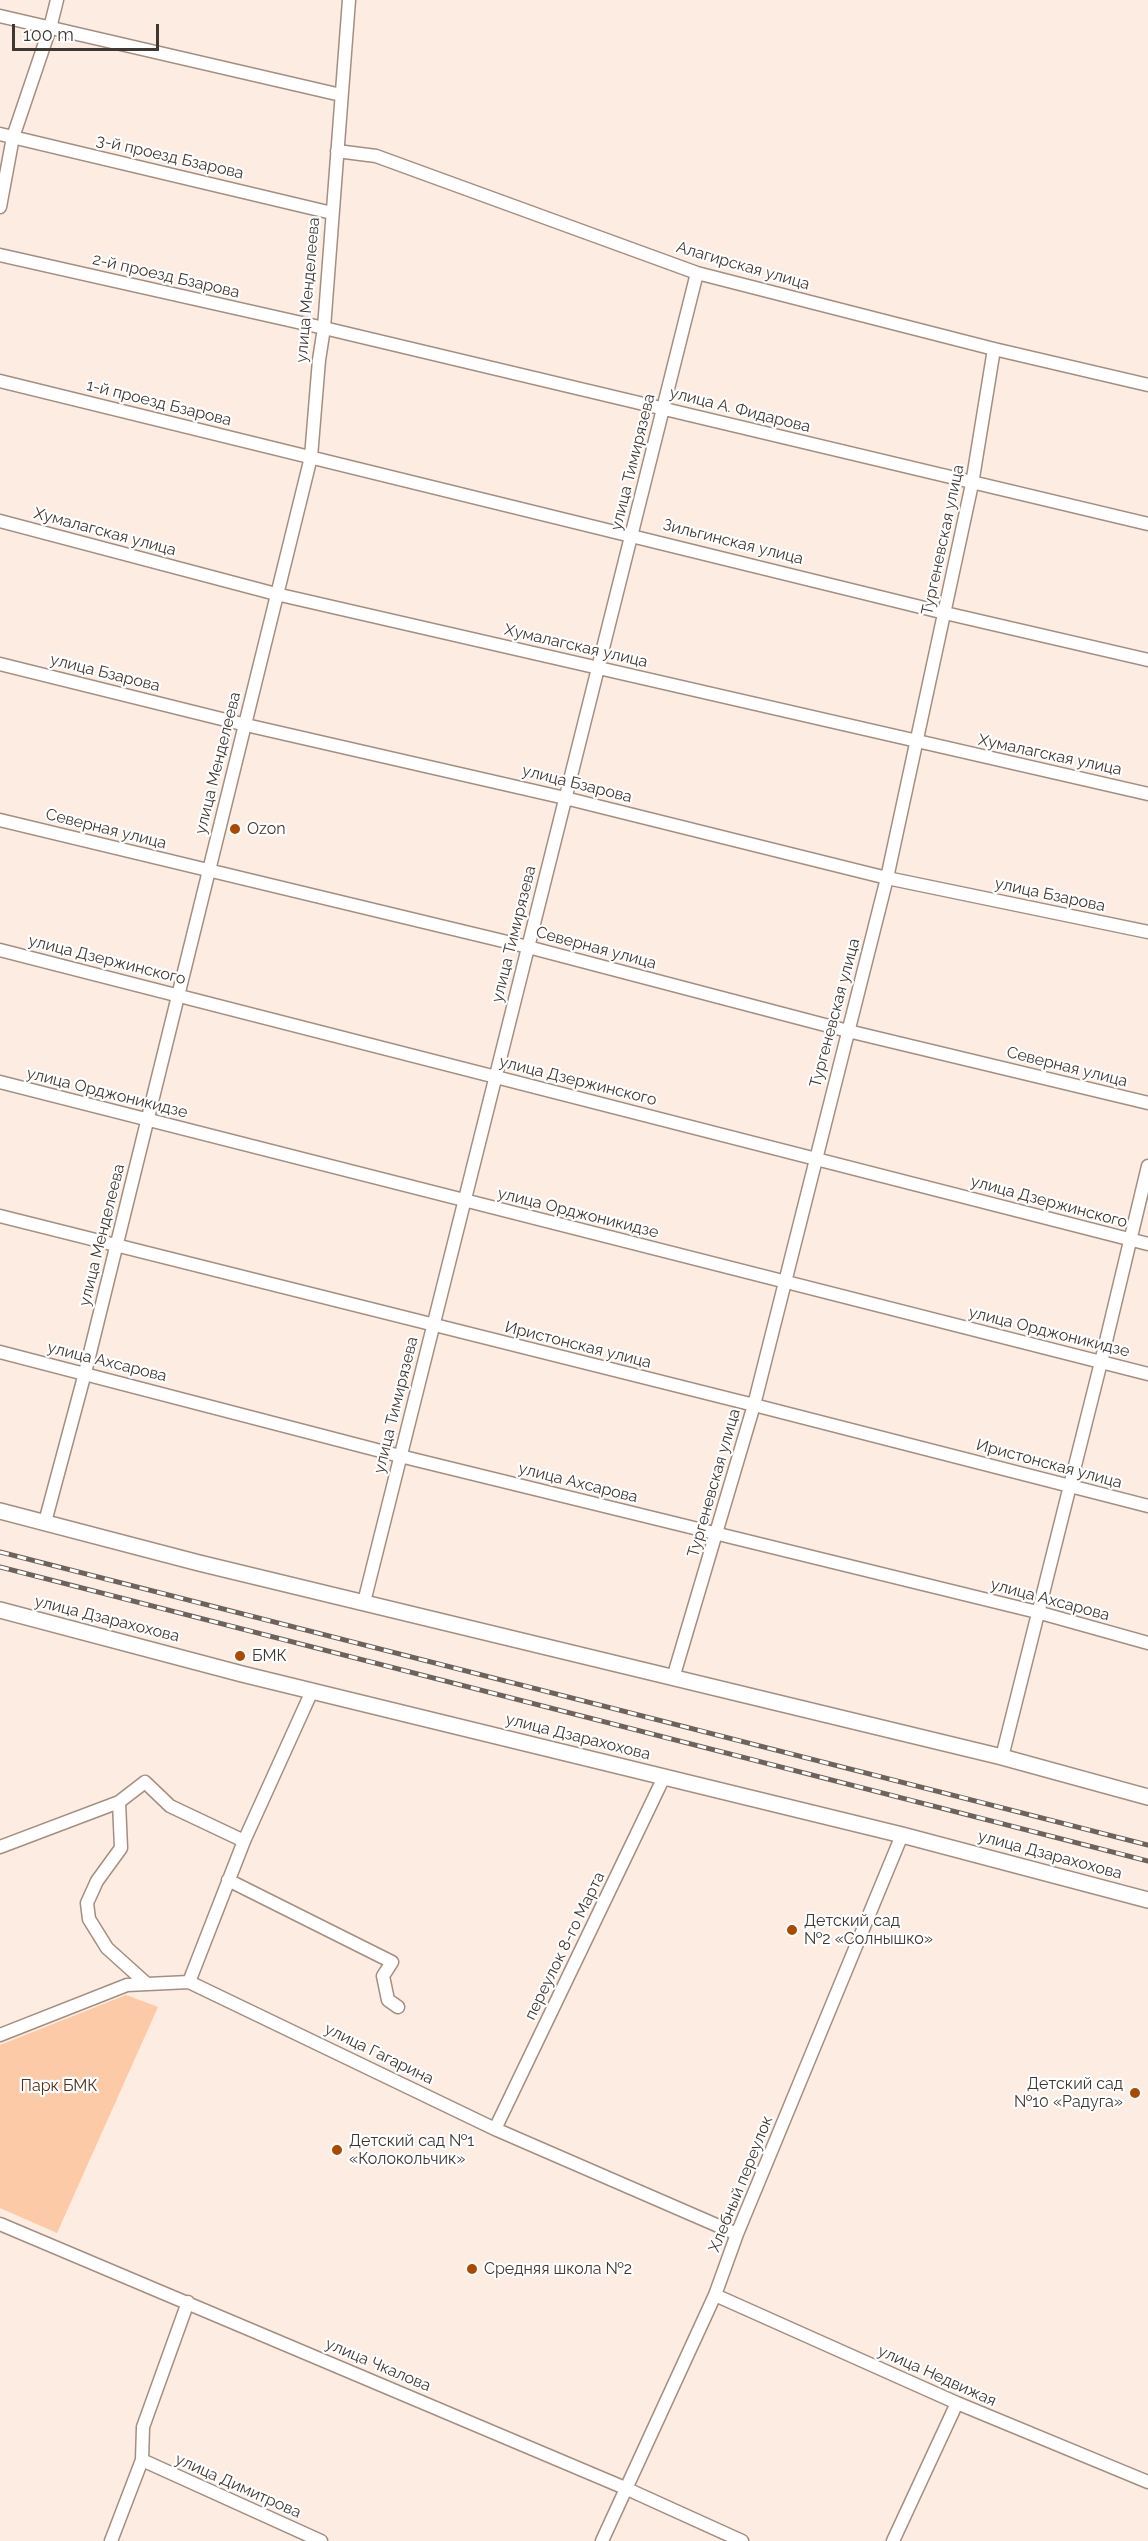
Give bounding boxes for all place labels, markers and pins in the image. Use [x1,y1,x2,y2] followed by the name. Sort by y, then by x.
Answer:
[247,819,286,839] place label: Ozon
[228,822,242,836] marker: Ozon
[252,1646,287,1666] place label: БМК
[233,1649,247,1663] marker: БМК
[804,1911,933,1949] place label: Детский сад №2 «Солнышко»
[785,1923,799,1937] marker: Детский сад №2 «Солнышко»
[1014,2074,1123,2112] place label: Детский сад №10 «Радуга»
[1128,2086,1142,2100] marker: Детский сад №10 «Радуга»
[349,2131,474,2169] place label: Детский сад №1 «Колокольчик»
[330,2143,344,2157] marker: Детский сад №1 «Колокольчик»
[484,2259,632,2279] place label: Средняя школа №2
[465,2262,479,2276] marker: Средняя школа №2

